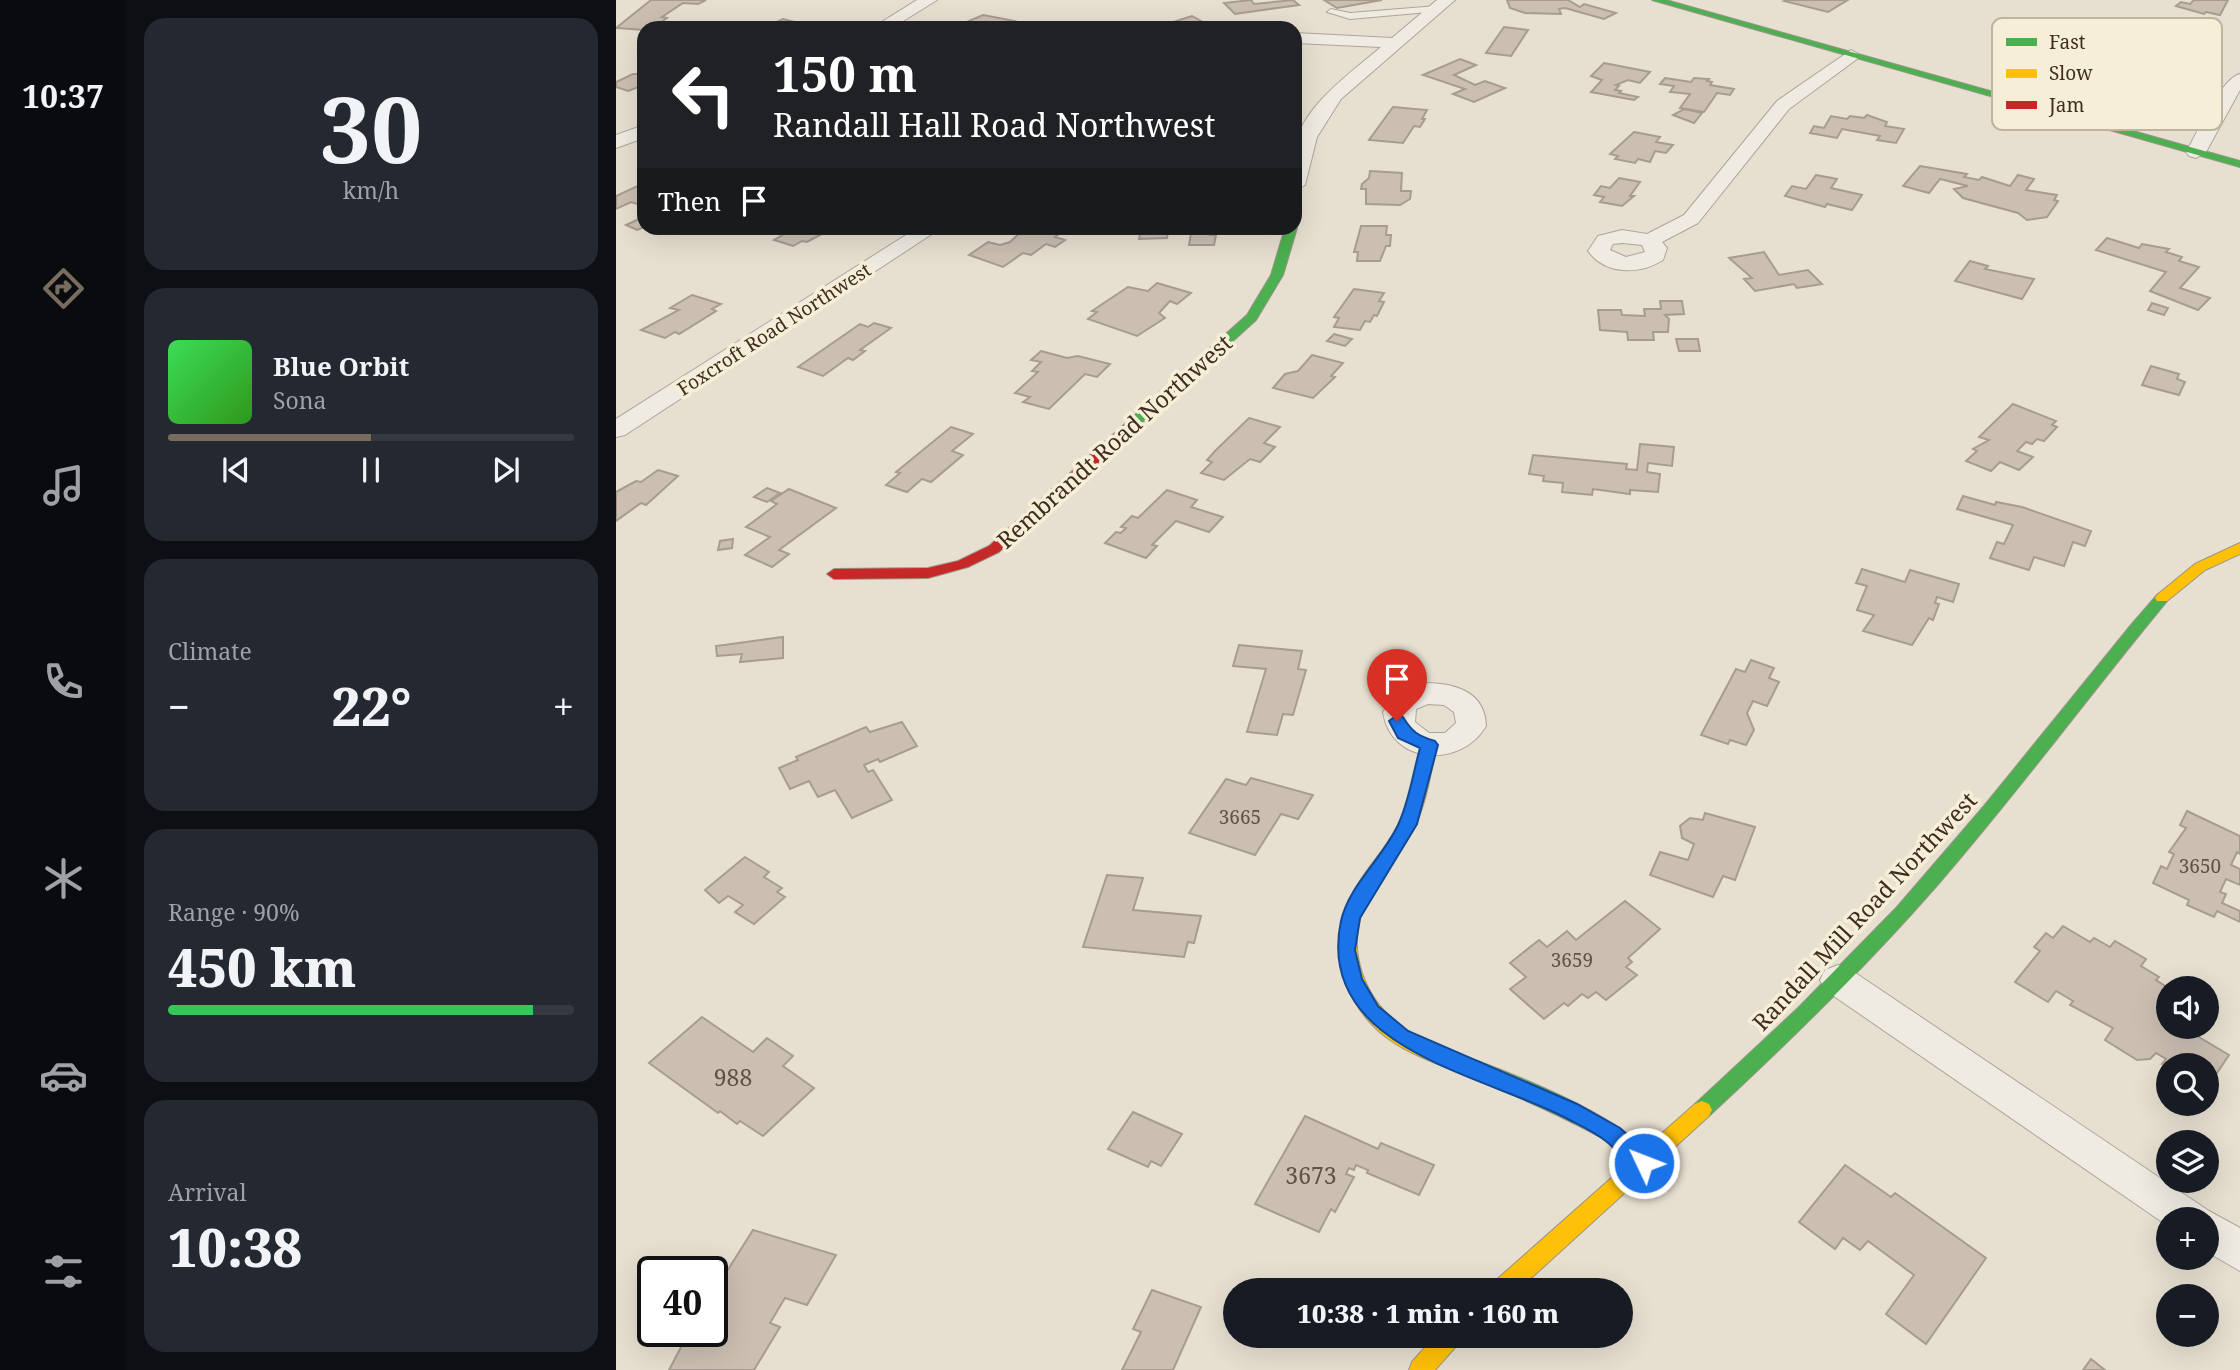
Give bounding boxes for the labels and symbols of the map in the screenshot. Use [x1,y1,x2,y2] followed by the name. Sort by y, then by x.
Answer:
[1992,18,2222,130] legend
[2049,29,2086,55] text: Fast
[2049,60,2093,86] text: Slow
[2048,92,2084,118] text: Jam
[672,256,876,401] street label: Foxcroft Road Northwest
[990,327,1238,555] street label: Rembrandt Road Northwest
[1367,649,1427,721] pin
[1745,785,1983,1037] street label: Randall Mill Road Northwest
[1219,804,1261,830] house number: 3665
[2179,853,2221,879] house number: 3650
[1551,947,1593,973] house number: 3659
[714,1061,752,1093] house number: 988
[1607,1126,1681,1200] position arrow
[1285,1159,1337,1191] house number: 3673
[637,1256,728,1347] speed limit sign: 40

